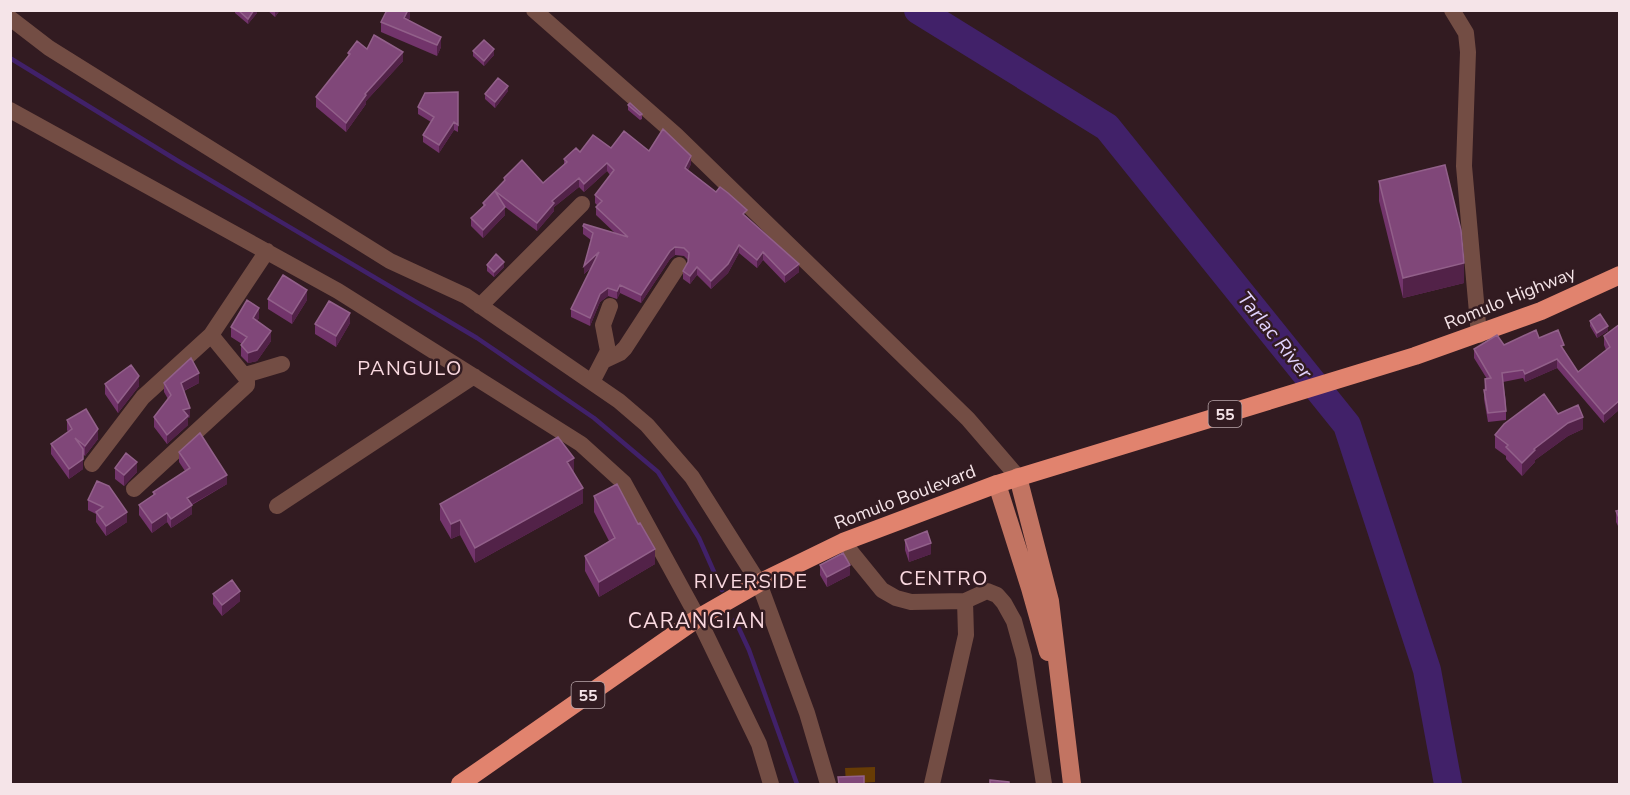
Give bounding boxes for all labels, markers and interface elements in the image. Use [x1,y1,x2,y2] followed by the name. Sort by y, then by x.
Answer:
[1441,260,1580,335] street label: Romulo Highway
[1231,286,1319,385] water label: Tarlac River
[357,355,463,382] district label: PANGULO
[1208,401,1242,427] road number: 55
[831,459,979,535] street label: Romulo Boulevard
[899,565,989,592] district label: CENTRO
[694,568,808,595] district label: RIVERSIDE
[628,607,766,635] district label: CARANGIAN
[572,682,604,708] road number: 55

